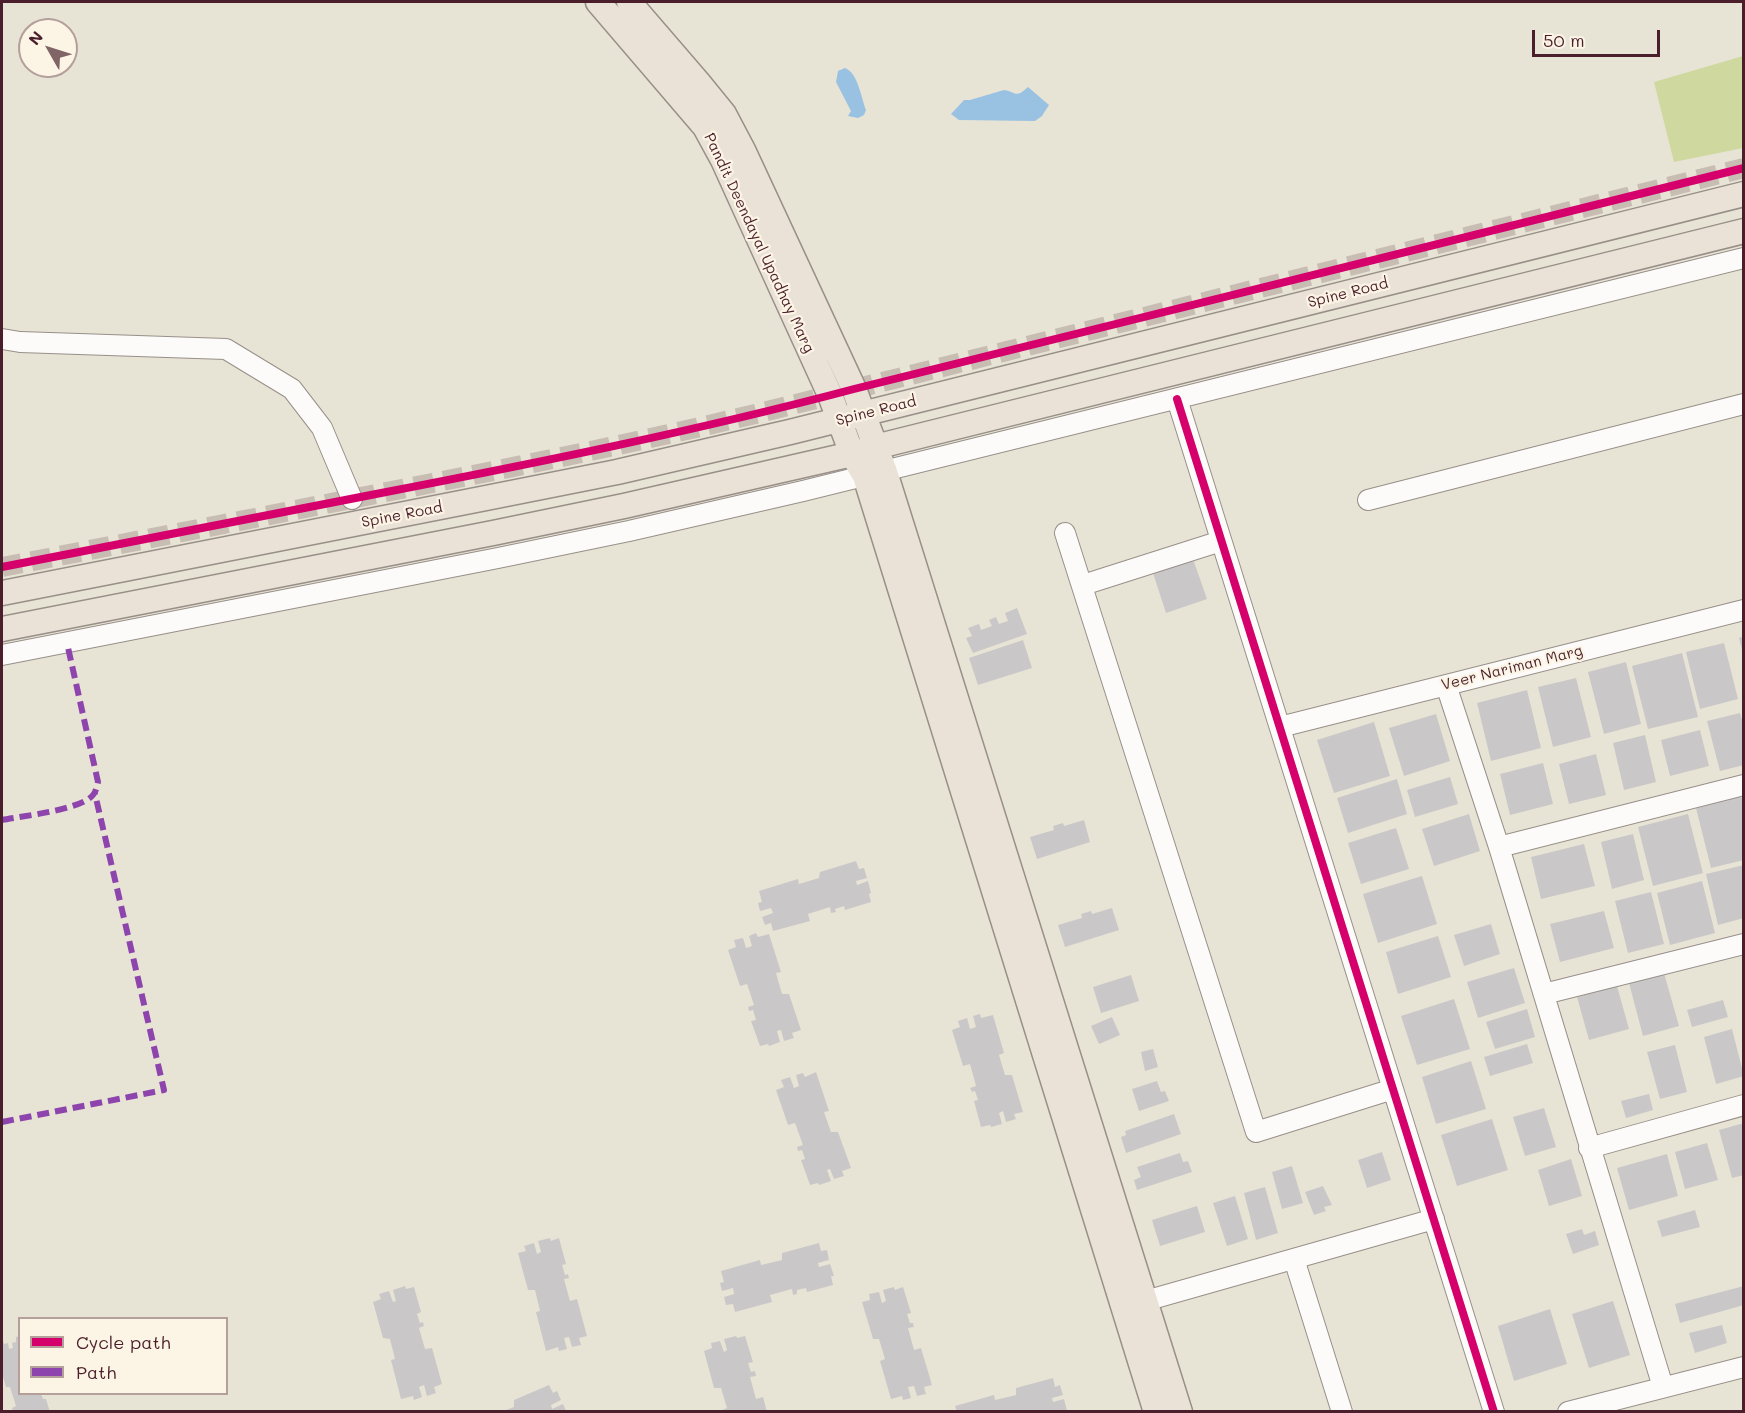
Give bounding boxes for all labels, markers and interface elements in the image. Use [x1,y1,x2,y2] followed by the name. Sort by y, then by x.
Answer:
[18,18,78,78] north arrow
[1535,18,1662,56] scale bar
[23,26,47,49] text: N
[1543,28,1585,52] text: 50 m
[700,130,818,356] street label: Pandit Deendayal Upadhay Marg
[1306,274,1390,312] street label: Spine Road
[834,392,918,430] street label: Spine Road
[360,498,444,532] street label: Spine Road
[1439,642,1585,694] street label: Veer Nariman Marg
[18,1317,228,1395] legend
[76,1330,171,1354] text: Cycle path
[76,1360,116,1384] text: Path

